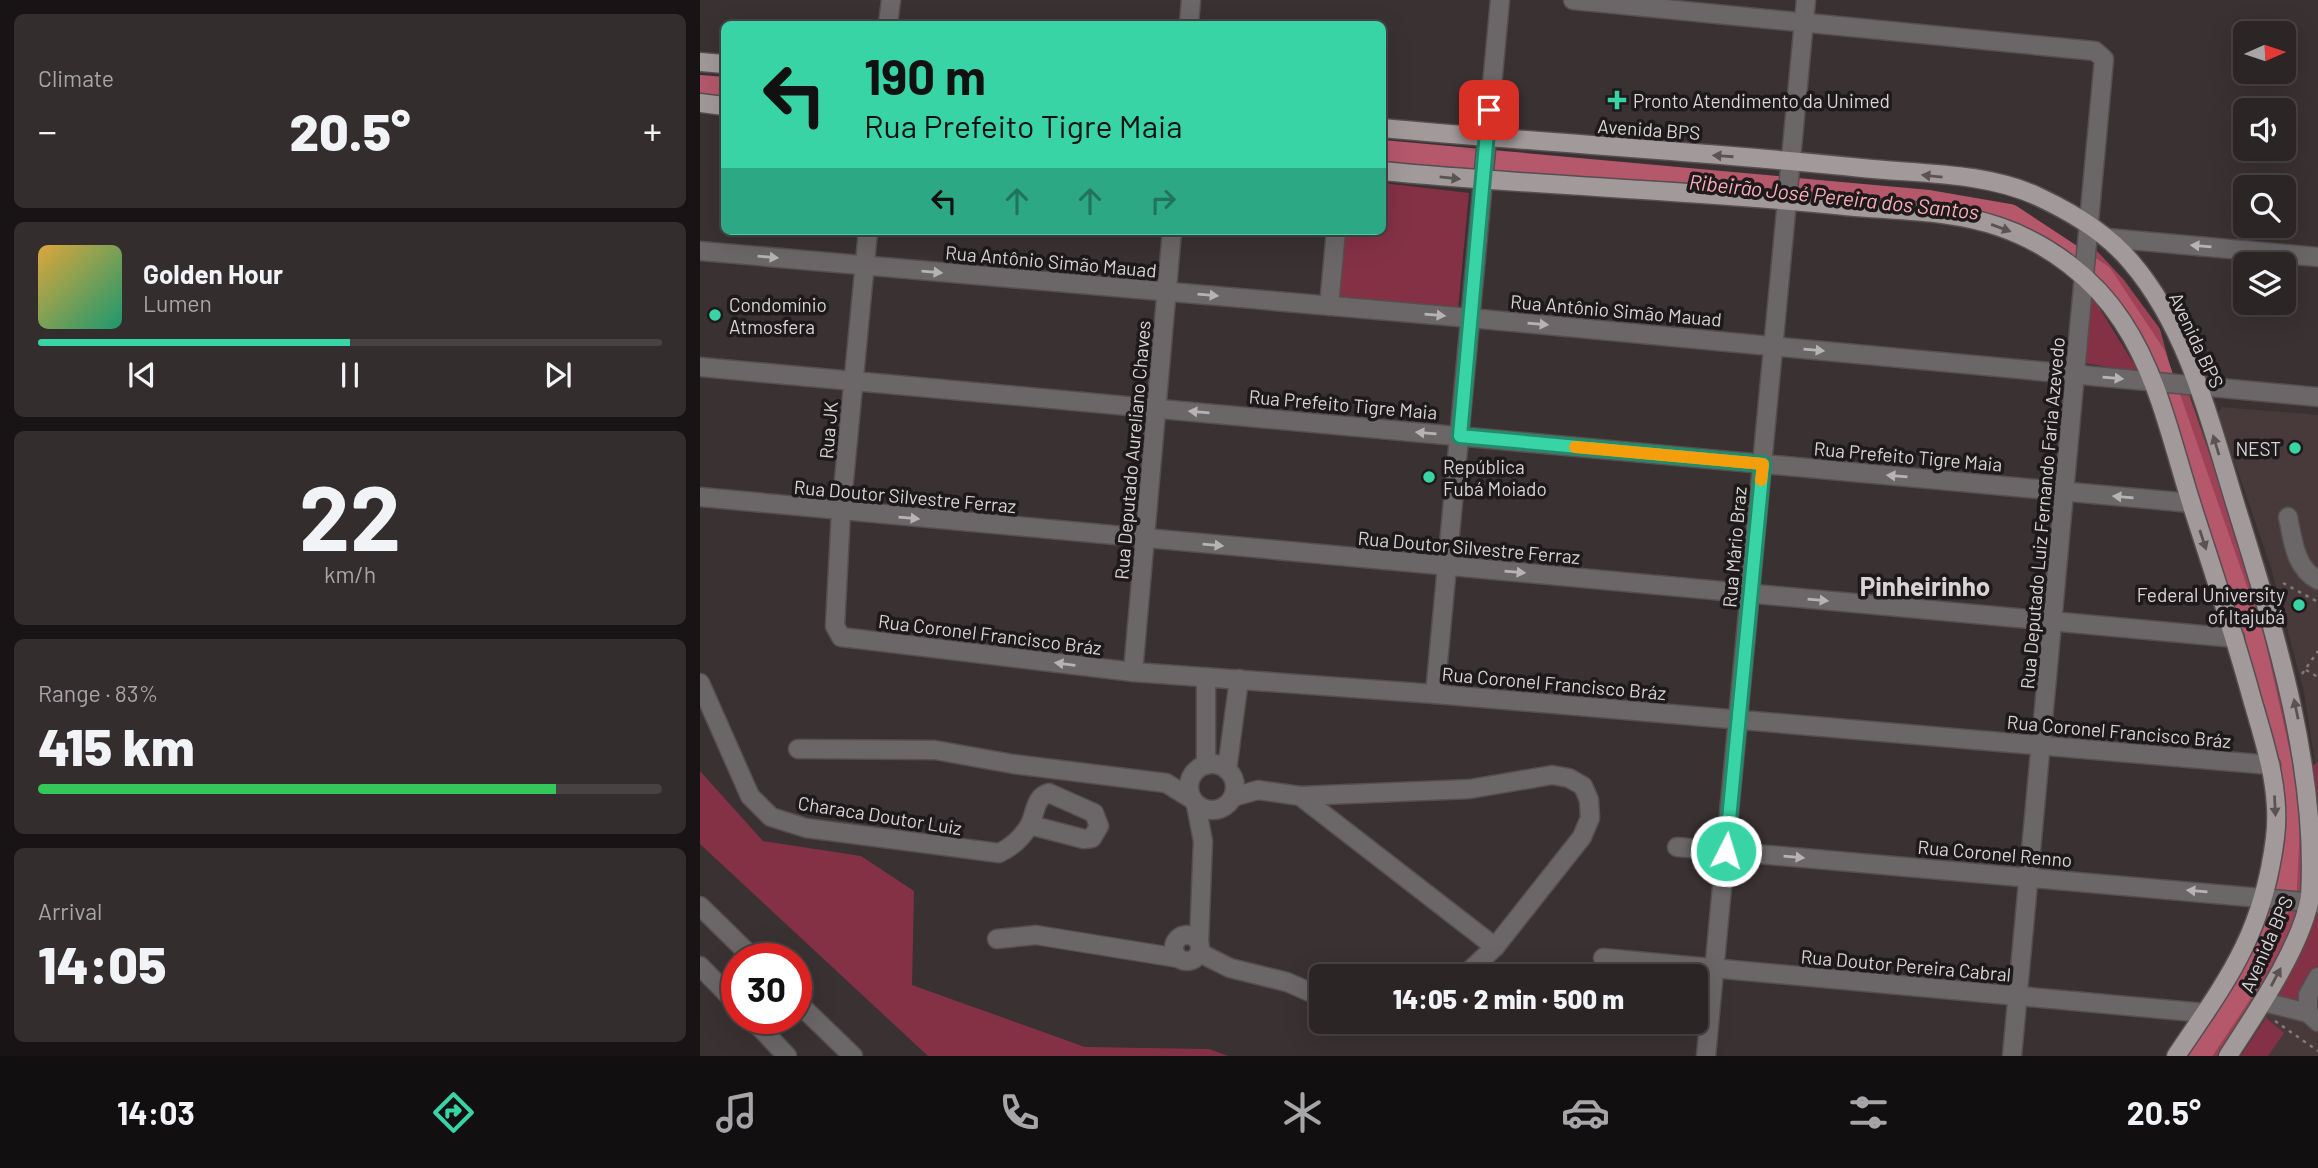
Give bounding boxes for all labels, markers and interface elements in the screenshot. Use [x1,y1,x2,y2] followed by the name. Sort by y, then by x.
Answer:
[2233,21,2296,84] north arrow
[2233,21,2296,315] map controls
[864,46,986,105] text: 190 m
[749,49,840,140] icon: left
[38,64,114,92] text: Climate
[1459,80,1519,140] pin
[1633,89,1890,112] place label: Pronto Atendimento da Unimed
[1607,90,1627,110] marker: Pronto Atendimento da Unimed
[1470,91,1508,129] icon: arrive
[2233,98,2296,161] button: sound
[289,99,411,161] text: 20.5°
[864,106,1183,144] text: Rua Prefeito Tigre Maia
[38,107,57,153] text: −
[643,107,662,153] text: +
[1597,114,1701,144] street label: Avenida BPS
[1712,150,1734,161] one-way arrow
[1688,168,1980,224] water label: Ribeirão José Pereira dos Santos
[1921,170,1943,181] one-way arrow
[1440,172,1462,183] one-way arrow
[2233,175,2296,238] button: search
[925,182,963,220] icon: left
[998,182,1036,220] icon: ahead
[1071,182,1109,220] icon: ahead
[1144,182,1182,220] icon: right
[1990,223,2011,234] one-way arrow
[944,240,1158,282] street label: Rua Antônio Simão Mauad
[2190,240,2212,251] one-way arrow
[757,252,779,263] one-way arrow
[2233,252,2296,315] button: layers
[143,258,283,289] text: Golden Hour
[922,267,944,278] one-way arrow
[2165,288,2229,392] street label: Avenida BPS
[143,289,212,317] text: Lumen
[1509,289,1723,331] street label: Rua Antônio Simão Mauad
[1197,290,1219,301] one-way arrow
[729,293,827,338] place label: Condomínio Atmosfera
[707,307,723,323] marker: Condomínio Atmosfera
[1424,310,1446,321] one-way arrow
[1109,319,1155,581] street label: Rua Deputado Aureliano Chaves
[1527,319,1549,330] one-way arrow
[2015,336,2069,690] street label: Rua Deputado Luiz Fernando Faria Azevedo
[1803,345,1825,356] one-way arrow
[123,356,161,394] icon: previous
[331,356,369,394] icon: pause
[539,356,577,394] icon: next
[2102,373,2124,384] one-way arrow
[1248,384,1438,424] street label: Rua Prefeito Tigre Maia
[814,400,842,460] street label: Rua JK
[1188,406,1210,417] one-way arrow
[1415,427,1437,438] one-way arrow
[2211,434,2221,455] one-way arrow
[1813,436,2003,476] street label: Rua Prefeito Tigre Maia
[2235,437,2281,460] place label: NEST
[2287,440,2303,456] marker: NEST
[1443,455,1547,500] place label: República Fubá Moiado
[299,460,401,569] text: 22
[1421,469,1437,485] marker: República Fubá Moiado
[1885,470,1907,481] one-way arrow
[793,475,1017,517] street label: Rua Doutor Silvestre Ferraz
[1717,485,1751,609] street label: Rua Mário Braz
[2112,491,2134,502] one-way arrow
[898,512,920,523] one-way arrow
[1357,526,1581,568] street label: Rua Doutor Silvestre Ferraz
[2198,530,2209,551] one-way arrow
[1202,540,1224,551] one-way arrow
[324,560,376,588] text: km/h
[1504,567,1526,578] one-way arrow
[1860,570,1990,601] district label: Pinheirinho
[2137,583,2285,628] place label: Federal University of Itajubá
[1807,595,1829,606] one-way arrow
[2291,597,2307,613] marker: Federal University of Itajubá
[877,609,1103,659] street label: Rua Coronel Francisco Bráz
[1054,658,1076,669] one-way arrow
[1441,662,1667,704] street label: Rua Coronel Francisco Bráz
[38,679,158,707] text: Range · 83%
[2290,698,2301,720] one-way arrow
[2006,710,2232,752] street label: Rua Coronel Francisco Bráz
[38,714,195,776] text: 415 km
[796,791,964,839] street label: Characa Doutor Luiz
[2270,796,2281,818] one-way arrow
[1689,814,1763,888] position arrow
[1917,835,2073,871] street label: Rua Coronel Renno
[1783,852,1805,863] one-way arrow
[2186,885,2208,896] one-way arrow
[2235,892,2297,996] street label: Avenida BPS
[38,897,102,925] text: Arrival
[38,932,166,994] text: 14:05
[721,943,812,1034] speed limit sign: 30
[1800,944,2012,986] street label: Rua Doutor Pereira Cabral
[2271,967,2282,987] one-way arrow
[1393,983,1624,1014] text: 14:05 · 2 min · 500 m
[429,1088,478,1137] icon: directions
[712,1088,761,1137] icon: music
[995,1088,1044,1137] icon: phone
[1278,1088,1327,1137] icon: climate
[1561,1088,1610,1137] icon: car
[1844,1088,1893,1137] icon: filters
[117,1093,195,1131] text: 14:03
[2127,1093,2201,1131] text: 20.5°

